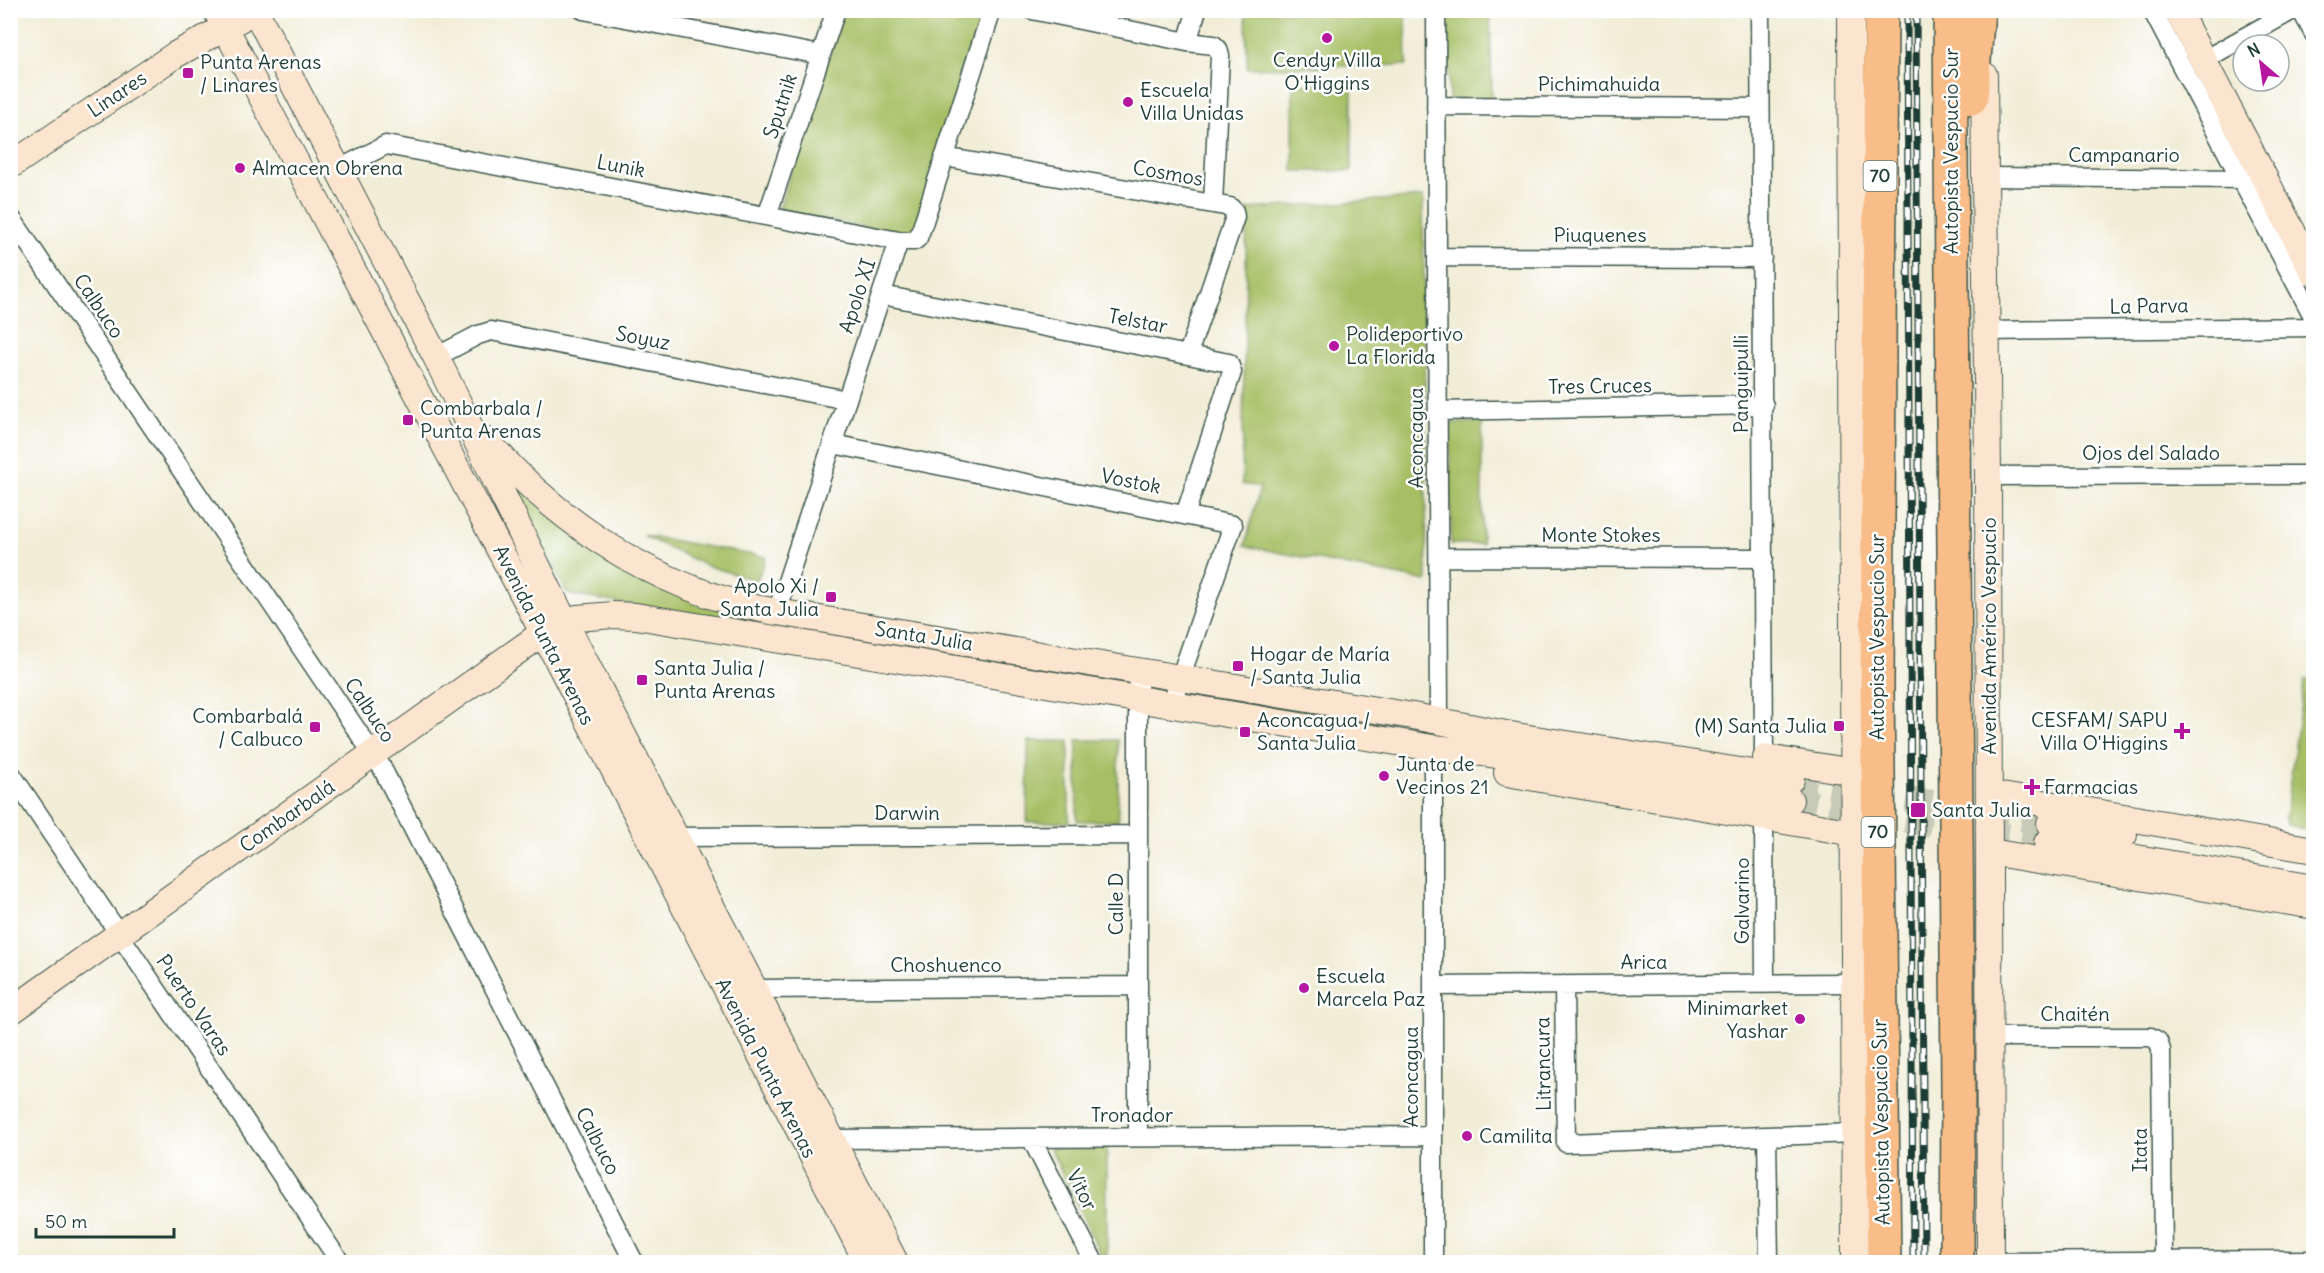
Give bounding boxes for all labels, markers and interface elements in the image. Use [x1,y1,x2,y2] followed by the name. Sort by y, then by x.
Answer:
[1320,31,1334,45] marker: Cendyr Villa O'Higgins
[2231,33,2291,93] north arrow
[2244,38,2263,61] text: N
[1273,47,1381,95] place label: Cendyr Villa O'Higgins
[1938,48,1963,254] street label: Autopista Vespucio Sur
[200,49,321,97] place label: Punta Arenas / Linares
[82,65,151,122] street label: Linares
[181,66,195,80] marker: Punta Arenas / Linares
[757,70,802,142] street label: Sputnik
[1538,71,1660,96] street label: Pichimahuida
[1140,77,1244,125] place label: Escuela Villa Unidas
[1121,95,1135,109] marker: Escuela Villa Unidas
[2068,142,2180,167] street label: Campanario
[595,149,647,182] street label: Lunik
[1131,154,1205,191] street label: Cosmos
[252,155,403,180] place label: Almacen Obrena
[233,161,247,175] marker: Almacen Obrena
[1864,161,1896,191] road number: 70
[1554,222,1646,247] street label: Piuquenes
[833,255,880,336] street label: Apolo XI
[69,269,130,343] street label: Calbuco
[2109,292,2189,319] street label: La Parva
[1106,303,1170,338] street label: Telstar
[614,320,672,355] street label: Soyuz
[1346,321,1463,369] place label: Polideportivo La Florida
[1728,335,1753,433] street label: Panguipulli
[1327,339,1341,353] marker: Polideportivo La Florida
[1548,372,1652,399] street label: Tres Cruces
[1403,387,1428,489] street label: Aconcagua
[420,395,543,443] place label: Combarbala / Punta Arenas
[401,413,415,427] marker: Combarbala / Punta Arenas
[2082,440,2220,465] street label: Ojos del Salado
[1099,462,1163,499] street label: Vostok
[1976,517,2001,755] street label: Avenida Américo Vespucio
[1541,522,1661,547] street label: Monte Stokes
[1864,534,1889,740] street label: Autopista Vespucio Sur
[488,541,601,729] street label: Avenida Punta Arenas
[720,573,819,621] place label: Apolo Xi / Santa Julia
[824,590,838,604] marker: Apolo Xi / Santa Julia
[873,615,975,656] street label: Santa Julia
[1250,641,1390,689] place label: Hogar de María / Santa Julia
[654,655,775,703] place label: Santa Julia / Punta Arenas
[1231,659,1245,673] marker: Hogar de María / Santa Julia
[340,673,401,747] street label: Calbuco
[635,673,649,687] marker: Santa Julia / Punta Arenas
[192,703,303,751] place label: Combarbalá / Calbuco
[1257,707,1370,755] place label: Aconcagua / Santa Julia
[2031,707,2168,755] place label: CESFAM/ SAPU Villa O'Higgins
[1695,713,1827,738] place label: (M) Santa Julia
[1832,719,1846,733] marker: (M) Santa Julia
[308,720,322,734] marker: Combarbalá / Calbuco
[2173,722,2191,740] marker: CESFAM/ SAPU Villa O'Higgins
[1238,725,1252,739] marker: Aconcagua / Santa Julia
[1396,751,1489,799] place label: Junta de Vecinos 21
[1377,769,1391,783] marker: Junta de Vecinos 21
[234,774,339,858] street label: Combarbalá
[2044,774,2138,799] place label: Farmacias
[2025,780,2039,794] marker: Farmacias
[1932,797,2031,822] place label: Santa Julia
[874,800,940,825] street label: Darwin
[1909,801,1927,819] marker: Santa Julia
[1862,817,1894,847] road number: 70
[1729,858,1754,944] street label: Galvarino
[1103,872,1128,936] street label: Calle D
[151,949,237,1060] street label: Puerto Varas
[1621,949,1667,974] street label: Arica
[890,952,1002,977] street label: Choshuenco
[1316,963,1425,1011] place label: Escuela Marcela Paz
[710,974,823,1162] street label: Avenida Punta Arenas
[1297,981,1311,995] marker: Escuela Marcela Paz
[1687,995,1788,1043] place label: Minimarket Yashar
[2040,1001,2110,1026] street label: Chaitén
[1793,1012,1807,1026] marker: Minimarket Yashar
[1529,1017,1556,1111] street label: Litrancura
[1866,1019,1895,1226] street label: Autopista Vespucio Sur
[1398,1026,1423,1128] street label: Aconcagua
[1091,1102,1173,1127] street label: Tronador
[571,1103,626,1179] street label: Calbuco
[1479,1123,1553,1148] place label: Camilita
[2127,1128,2152,1172] street label: Itata
[1460,1129,1474,1143] marker: Camilita
[1062,1165,1103,1215] street label: Vitor
[36,1201,174,1239] scale bar
[45,1210,87,1233] text: 50 m

